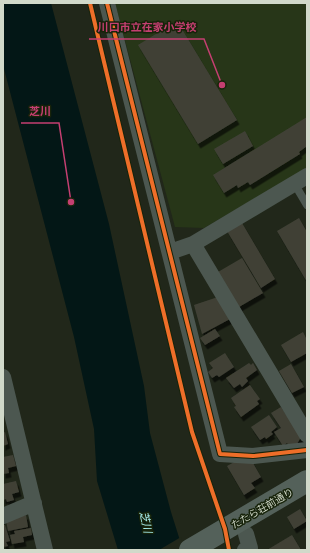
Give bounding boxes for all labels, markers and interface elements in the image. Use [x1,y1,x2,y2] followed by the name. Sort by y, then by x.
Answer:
[89,16,204,39] callout: 川口市立在家小学校
[98,21,197,34] text: 川口市立在家小学校
[21,100,59,123] callout: 芝川
[29,105,51,118] text: 芝川
[229,486,295,531] street label: たたら荘前通り
[137,510,155,535] water label: 芝川

